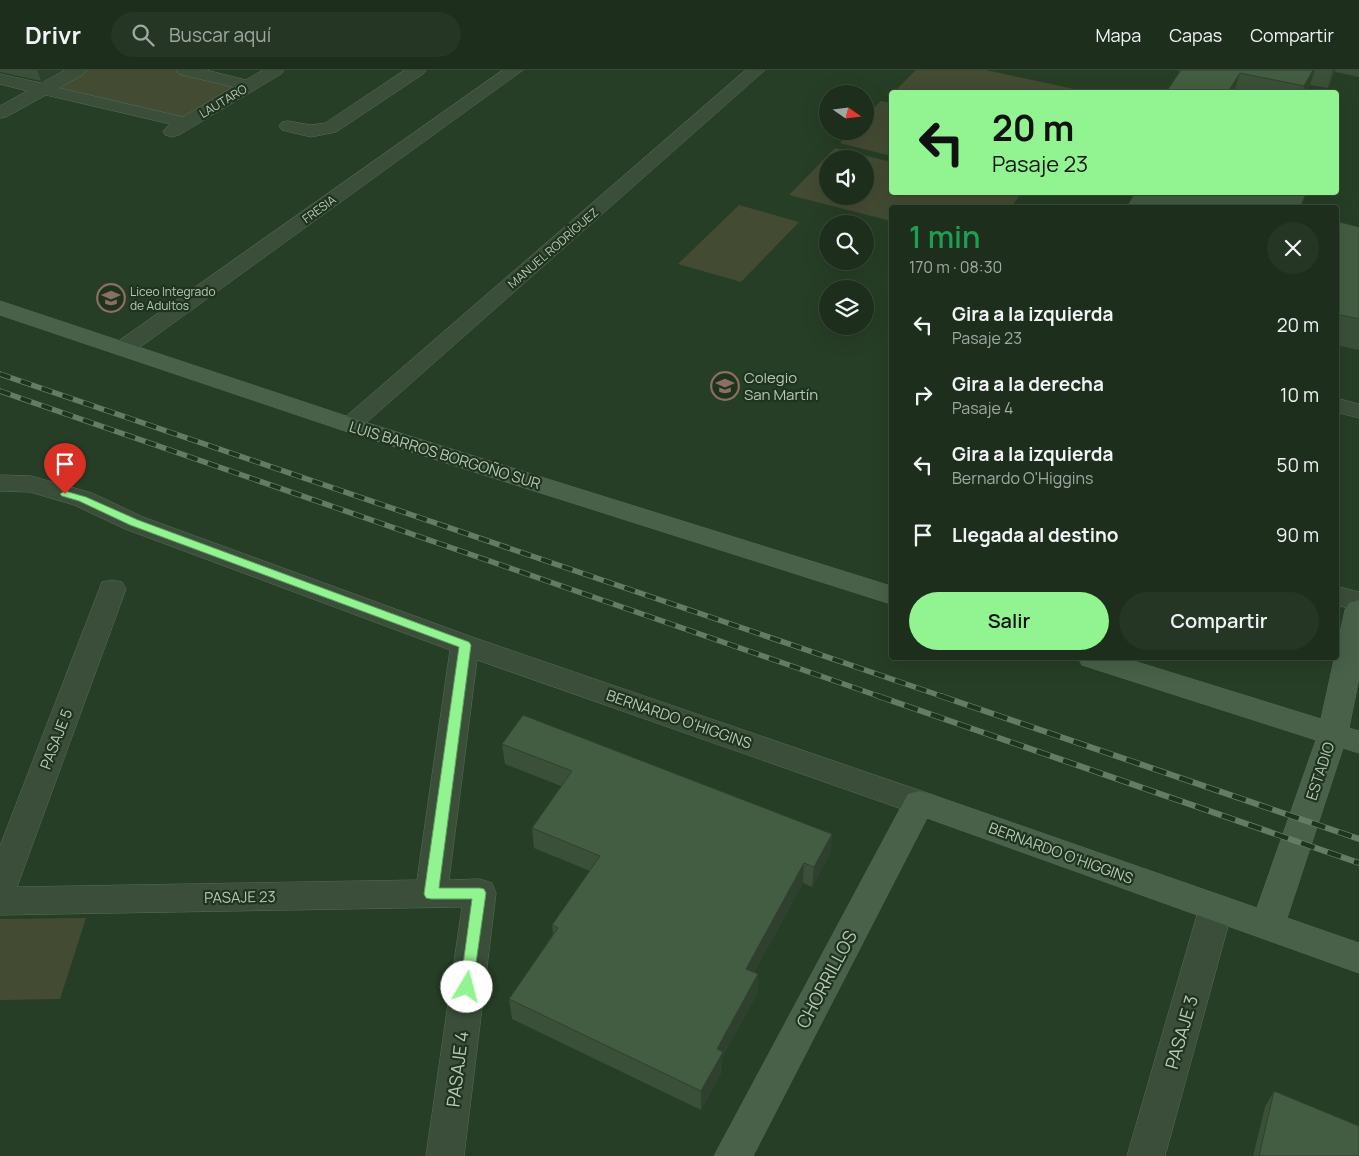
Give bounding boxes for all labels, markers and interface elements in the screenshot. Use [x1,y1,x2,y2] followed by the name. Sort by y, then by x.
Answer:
[111,12,461,57] search box
[25,18,81,51] text: Drivr
[129,21,157,49] icon: search
[169,22,271,48] text: Buscar aquí
[1095,23,1141,47] text: Mapa
[1169,23,1222,47] text: Capas
[1250,23,1334,47] text: Compartir
[196,80,250,122] street label: LAUTARO
[819,85,874,140] north arrow
[819,85,874,335] map controls
[992,104,1074,152] text: 20 m
[909,110,974,175] icon: left
[992,149,1088,179] text: Pasaje 23
[819,150,874,205] button: sound
[299,191,340,227] street label: FRESIA
[504,204,602,292] street label: MANUEL RODRÍGUEZ
[819,215,874,270] button: search
[909,216,981,257] text: 1 min
[1267,222,1319,274] button: close
[909,256,1002,278] text: 170 m · 08:30
[819,280,874,335] button: layers
[96,283,126,313] school or university icon: Liceo Integrado de Adultos
[130,283,215,314] place label: Liceo Integrado de Adultos
[952,301,1113,327] text: Gira a la izquierda
[909,311,937,339] icon: left
[1277,312,1319,338] text: 20 m
[952,327,1022,349] text: Pasaje 23
[744,367,818,405] place label: Colegio San Martín
[710,371,740,401] school or university icon: Colegio San Martín
[952,371,1104,397] text: Gira a la derecha
[909,381,937,409] icon: right
[1280,382,1319,408] text: 10 m
[952,397,1013,419] text: Pasaje 4
[347,416,543,494] street label: LUIS BARROS BORGOÑO SUR
[952,441,1113,467] text: Gira a la izquierda
[44,443,86,494] pin
[51,450,79,478] icon: arrive
[909,451,937,479] icon: left
[1277,452,1319,478] text: 50 m
[952,467,1093,489] text: Bernardo O'Higgins
[909,521,937,549] icon: arrive
[952,522,1119,548] text: Llegada al destino
[1276,522,1319,548] text: 90 m
[909,592,1109,650] button: Salir
[1119,592,1319,650] button: Compartir
[604,684,754,754] street label: BERNARDO O'HIGGINS
[35,706,77,772] street label: PASAJE 5
[1301,739,1339,803] street label: ESTADIO
[986,817,1136,889] street label: BERNARDO O'HIGGINS
[204,886,276,908] street label: PASAJE 23
[790,926,862,1032] street label: CHORRILLOS
[440,960,492,1012] position arrow
[1159,992,1203,1072] street label: PASAJE 3
[440,1030,474,1108] street label: PASAJE 4

